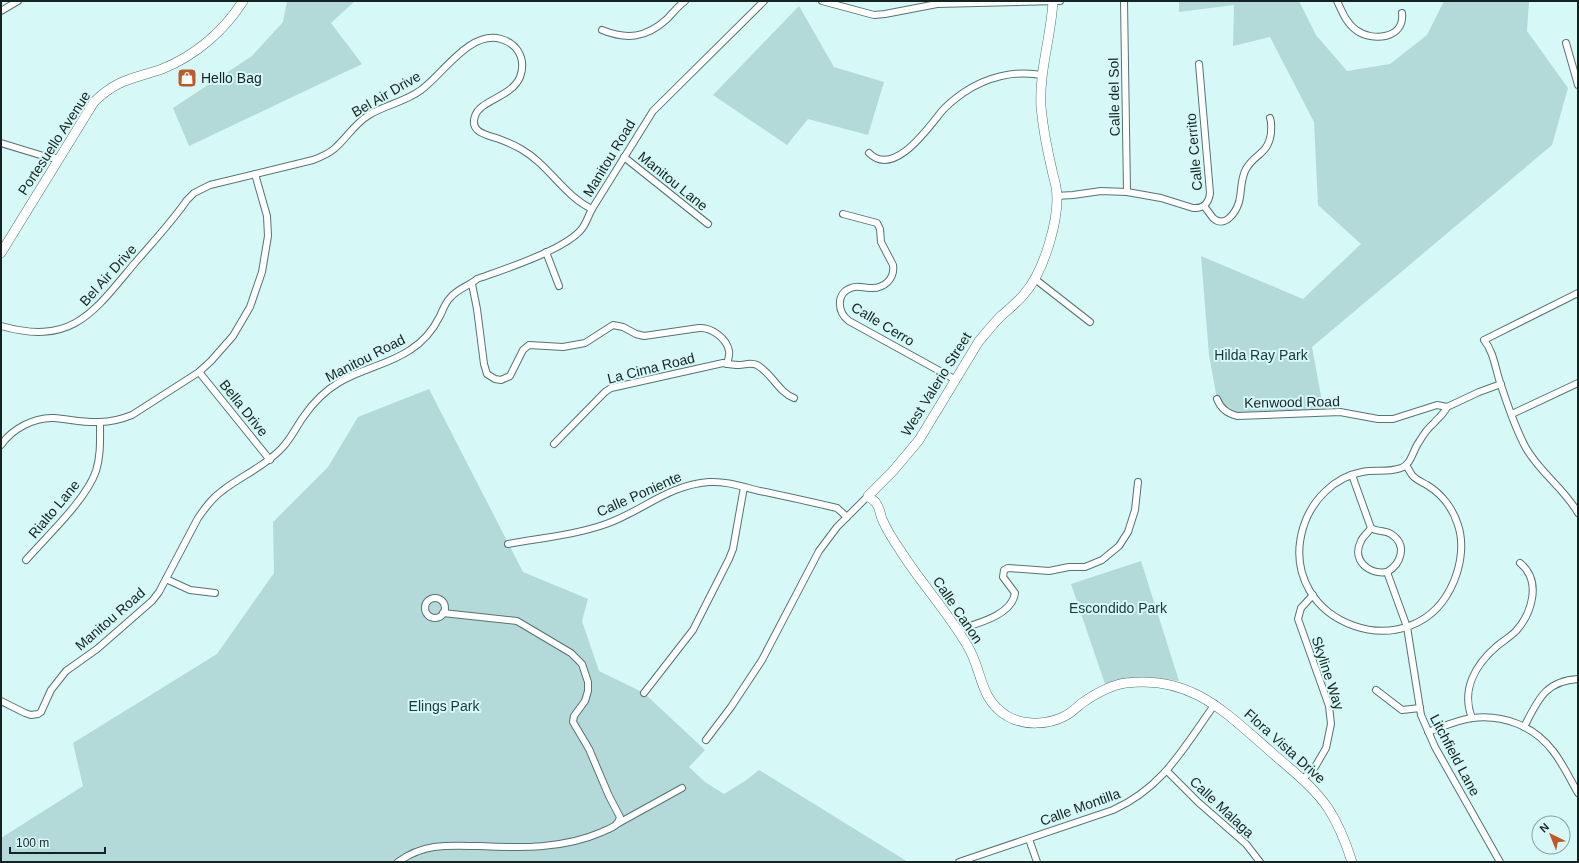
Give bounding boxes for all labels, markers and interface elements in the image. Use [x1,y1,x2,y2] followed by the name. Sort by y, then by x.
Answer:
[1105,58,1123,136] street label: Calle del Sol
[176,67,198,89] shop icon: Hello Bag
[349,68,424,120] street label: Bel Air Drive
[201,70,262,86] place label: Hello Bag
[15,88,94,198] street label: Portesuello Avenue
[1183,112,1205,191] street label: Calle Cerrito
[580,117,638,199] street label: Manitou Road
[635,148,711,214] street label: Manitou Lane
[76,241,140,309] street label: Bel Air Drive
[849,299,918,349] street label: Calle Cerro
[898,329,974,439] street label: West Valerio Street
[323,331,407,385] street label: Manitou Road
[1214,347,1309,363] park label: Hilda Ray Park
[606,349,696,387] street label: La Cima Road
[216,377,272,439] street label: Bella Drive
[1244,393,1340,411] street label: Kenwood Road
[594,468,684,520] street label: Calle Poniente
[25,477,83,541] street label: Rialto Lane
[930,574,986,646] street label: Calle Canon
[72,584,148,654] street label: Manitou Road
[1069,600,1168,616] park label: Escondido Park
[1309,634,1347,712] street label: Skyline Way
[409,698,480,714] park label: Elings Park
[1241,706,1329,787] street label: Flora Vista Drive
[1427,711,1483,799] street label: Litchfield Lane
[1187,773,1257,841] street label: Calle Malaga
[1038,785,1122,829] street label: Calle Montilla
[1531,815,1571,855] north arrow
[1537,821,1551,835] text: N
[10,829,105,855] scale bar
[16,836,49,850] text: 100 m

